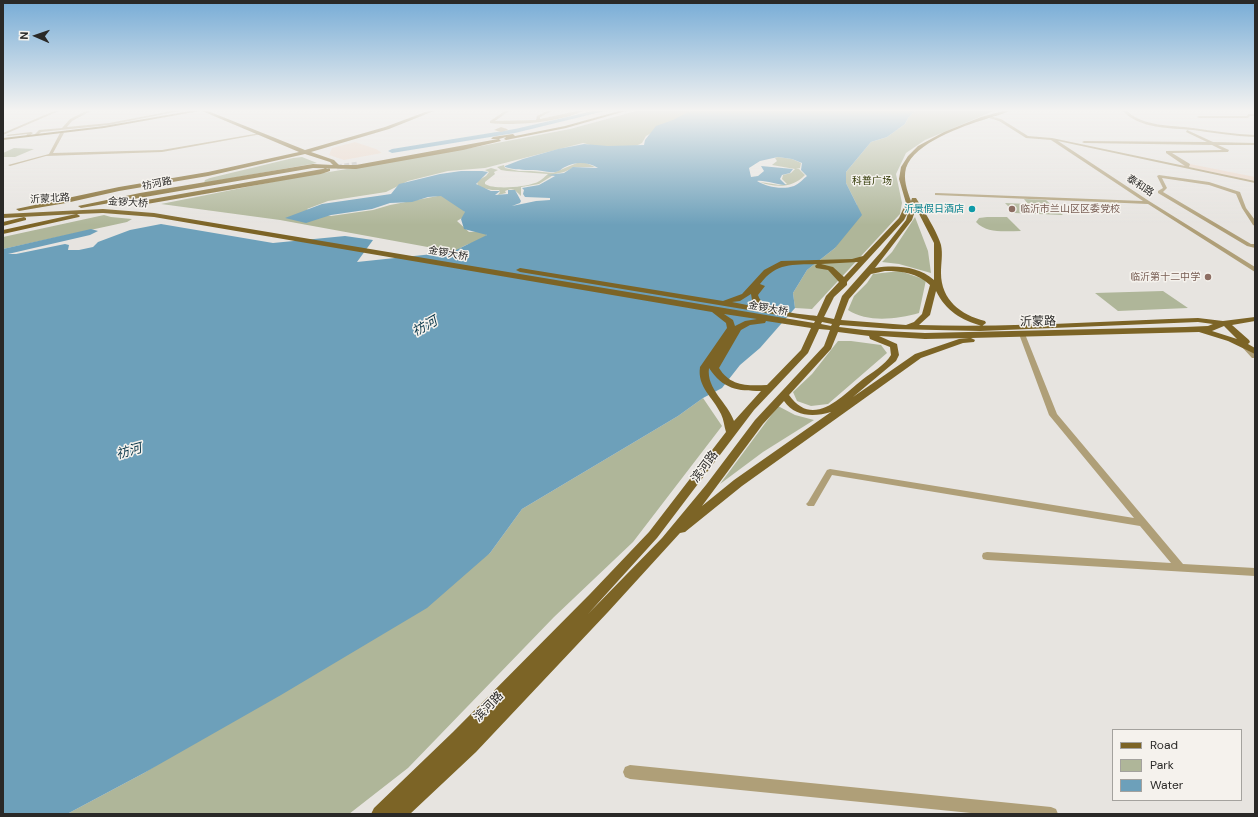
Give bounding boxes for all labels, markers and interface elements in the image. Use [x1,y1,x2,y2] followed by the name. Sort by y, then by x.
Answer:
[16,16,56,56] north arrow
[17,31,31,40] text: N
[1124,173,1156,199] street label: 泰和路
[141,175,173,193] street label: 祊河路
[852,175,892,187] park label: 科普广场
[30,192,70,206] street label: 沂蒙北路
[108,196,148,210] street label: 金锣大桥
[904,203,964,215] place label: 沂景假日酒店
[1020,203,1120,215] place label: 临沂市兰山区区委党校
[967,204,977,214] marker: 沂景假日酒店
[1007,204,1017,214] marker: 临沂市兰山区区委党校
[427,245,469,263] street label: 金锣大桥
[1130,271,1200,283] place label: 临沂第十二中学
[1203,272,1213,282] marker: 临沂第十二中学
[747,300,789,318] street label: 金锣大桥
[410,314,440,340] water label: 祊河
[1020,314,1056,330] street label: 沂蒙路
[114,441,144,463] water label: 祊河
[688,448,722,486] street label: 滨河路
[471,689,507,725] street label: 滨河路
[1112,729,1242,801] legend
[1150,737,1178,753] text: Road
[1150,757,1174,773] text: Park
[1150,777,1183,793] text: Water

